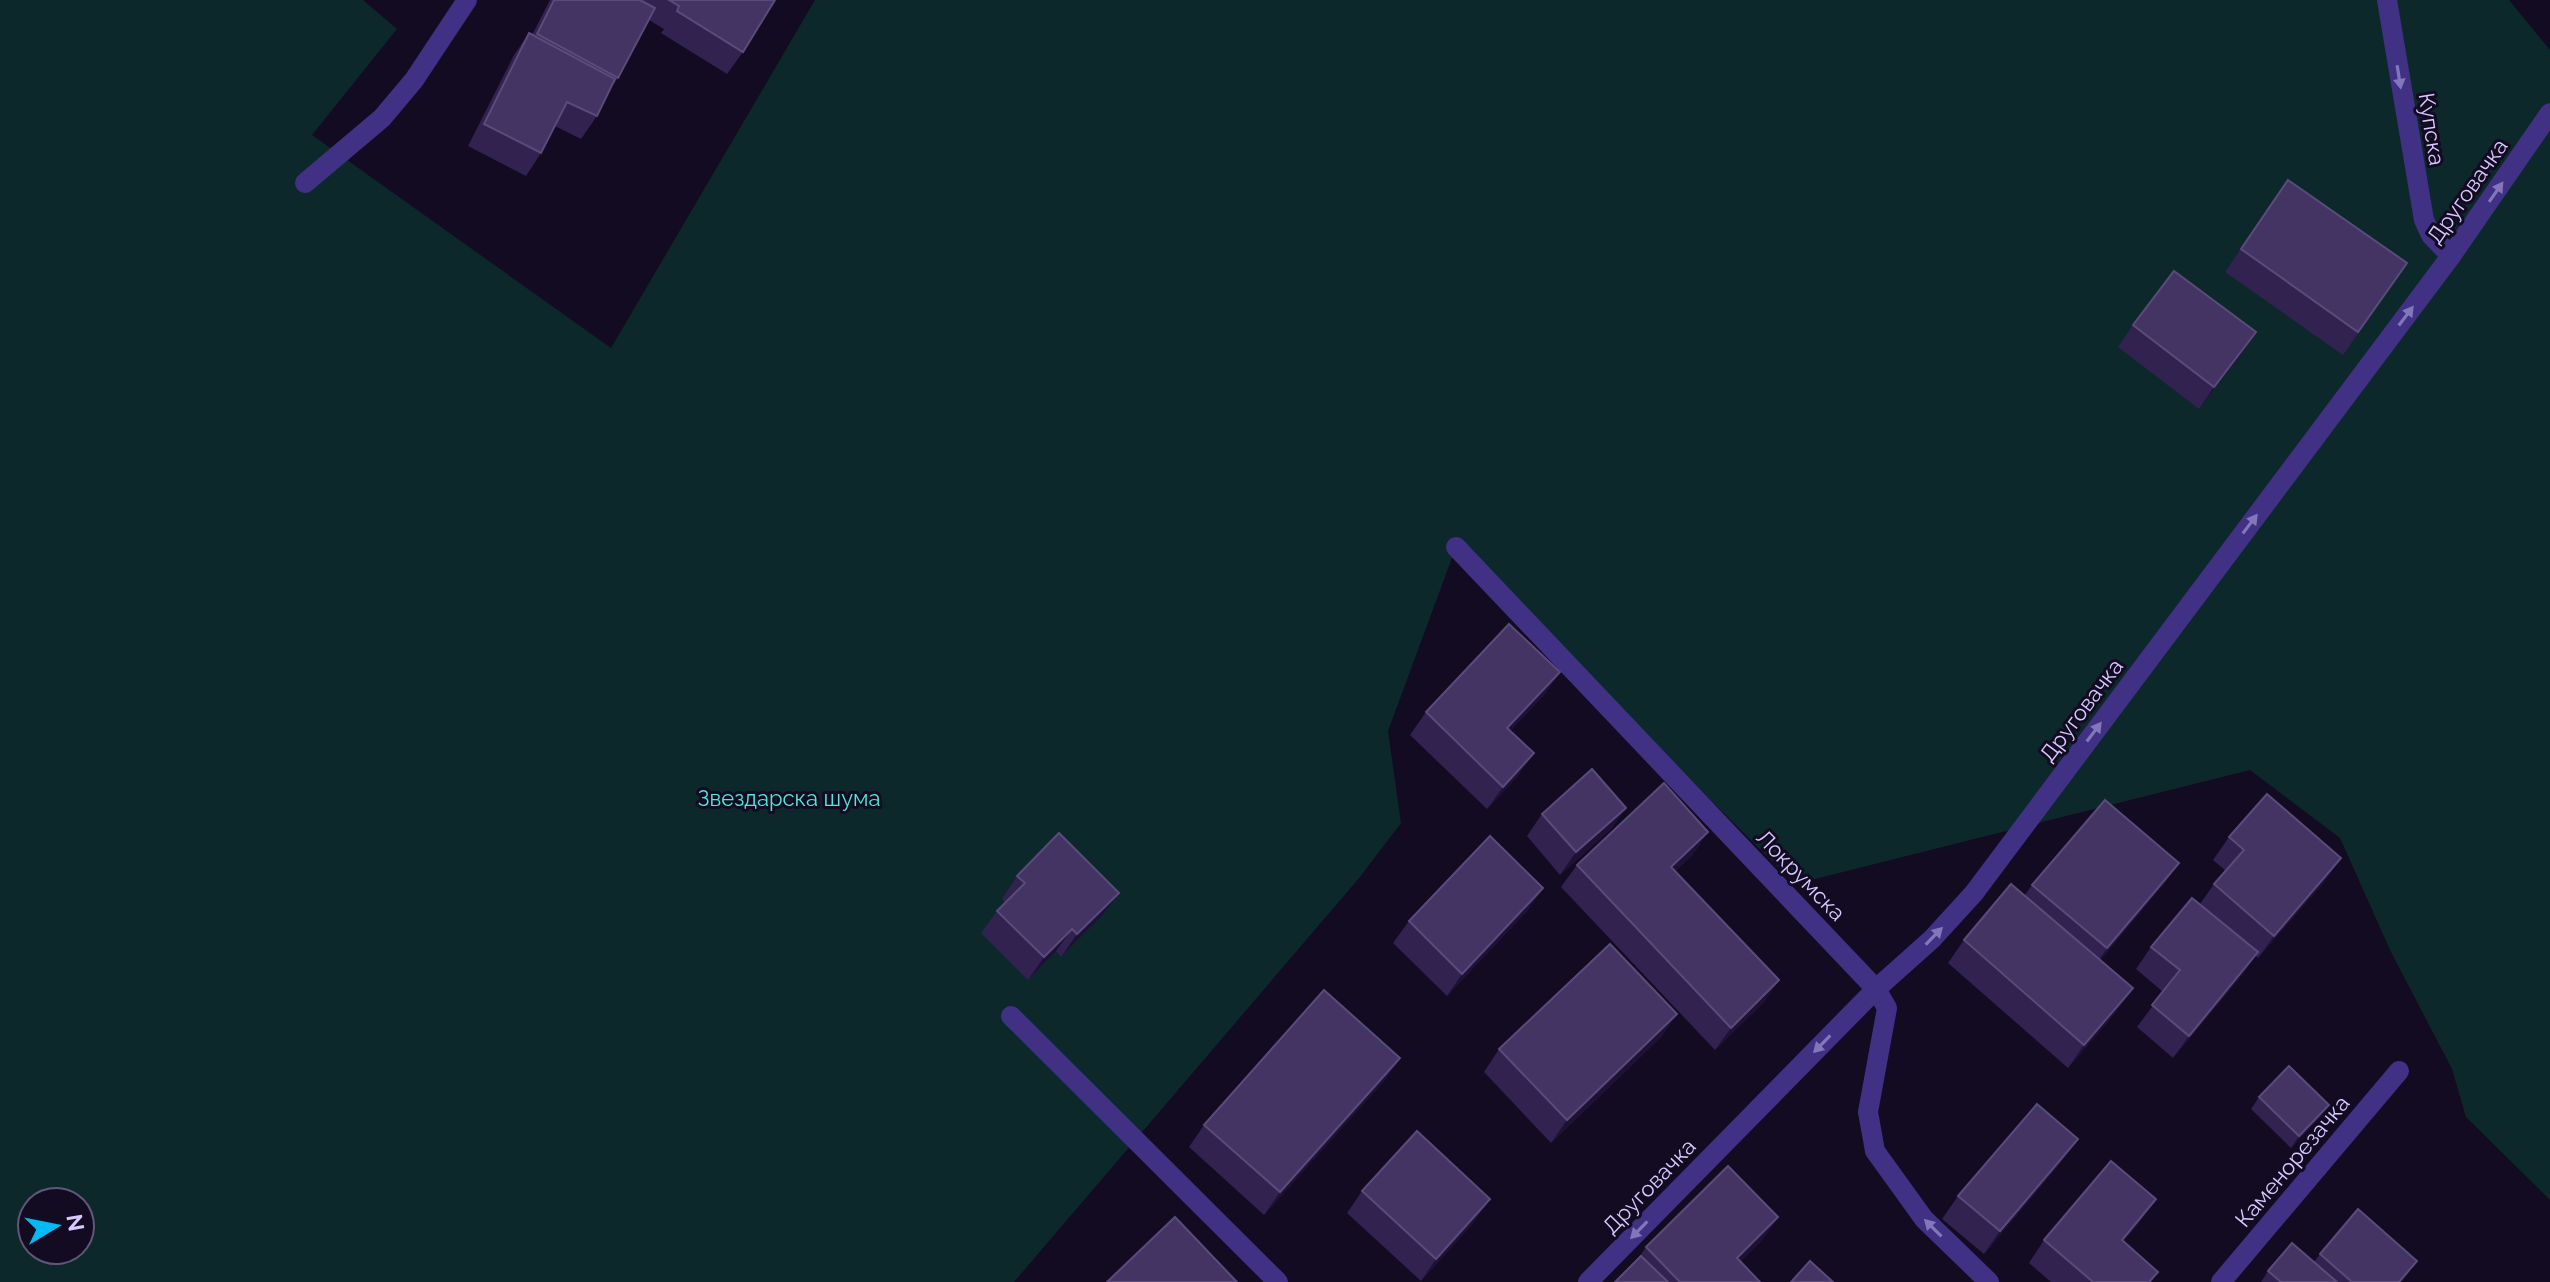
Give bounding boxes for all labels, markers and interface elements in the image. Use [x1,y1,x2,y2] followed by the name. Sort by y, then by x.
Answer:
[2394,65,2406,90] one-way arrow
[2413,91,2451,167] street label: Купска
[2421,134,2513,248] street label: Друговачка
[2488,182,2503,203] one-way arrow
[2398,306,2414,326] one-way arrow
[2242,513,2258,535] one-way arrow
[2034,653,2128,767] street label: Друговачка
[2086,722,2102,742] one-way arrow
[697,785,881,811] park label: Звездарска шума
[1751,824,1851,926] street label: Локрумска
[1924,927,1943,946] one-way arrow
[1813,1034,1831,1053] one-way arrow
[2229,1090,2355,1232] street label: Каменорезачка
[1597,1133,1701,1239] street label: Друговачка
[16,1186,96,1266] north arrow
[61,1212,90,1233] text: N
[1924,1219,1943,1237] one-way arrow
[1631,1220,1649,1239] one-way arrow

